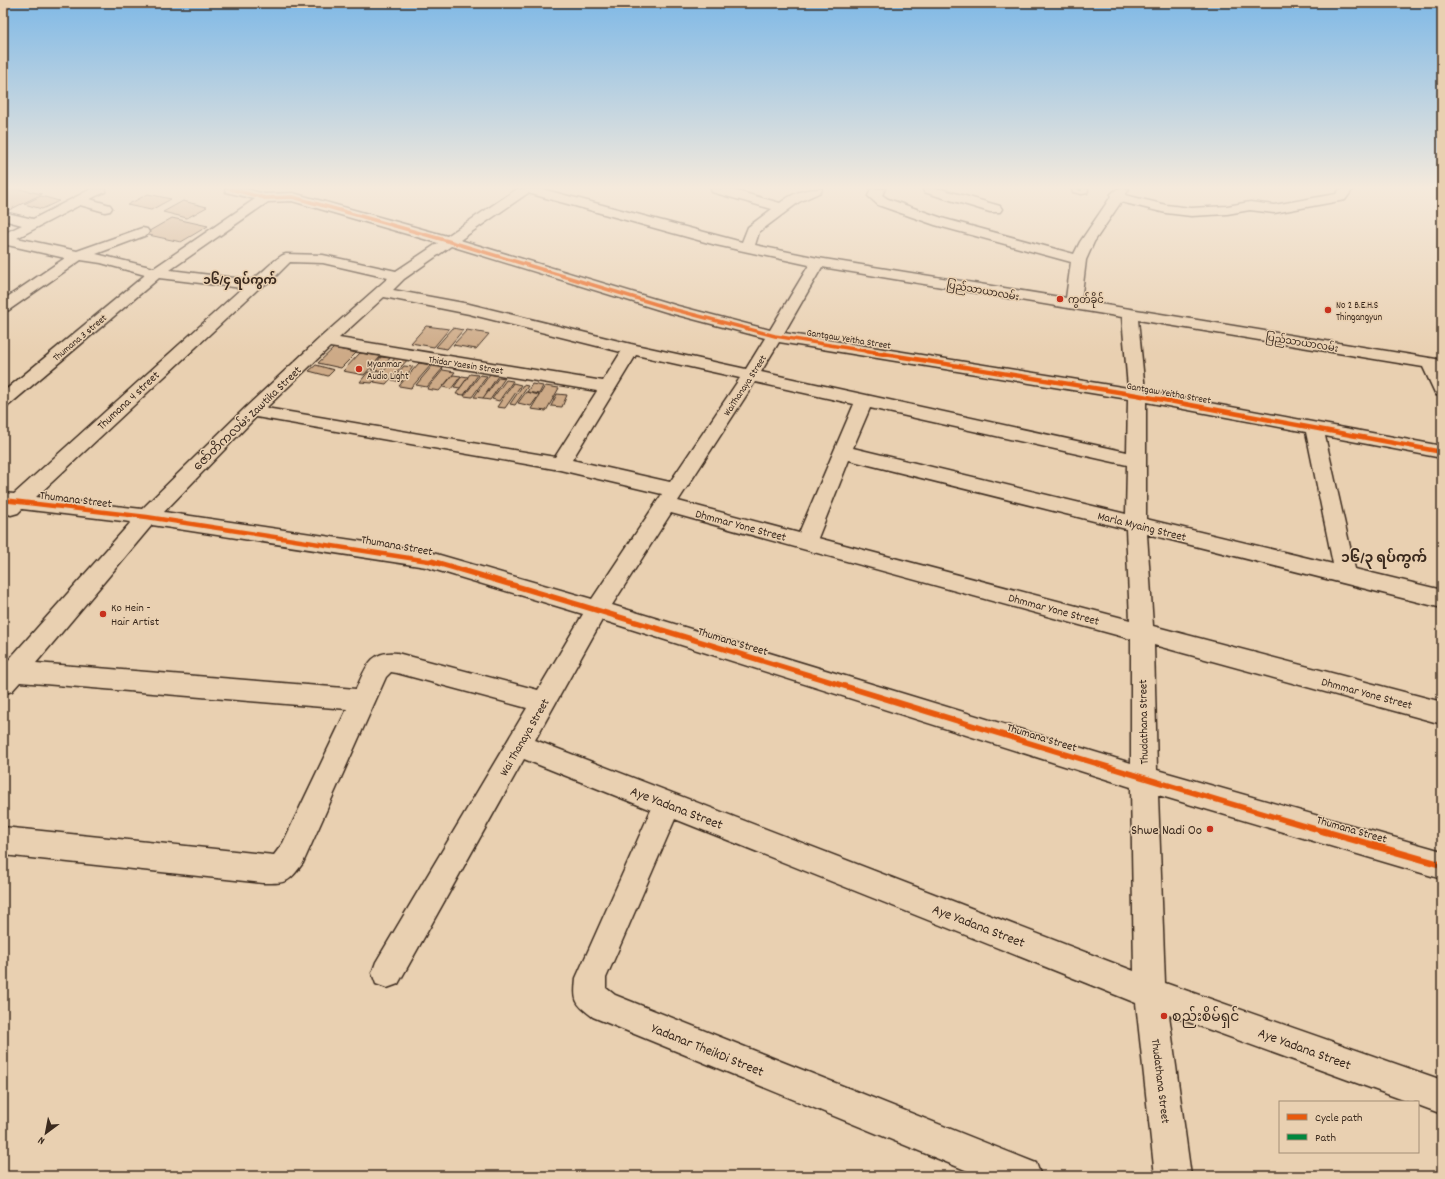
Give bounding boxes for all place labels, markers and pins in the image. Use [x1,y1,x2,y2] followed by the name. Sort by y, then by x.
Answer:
[1068,292,1104,308] place label: ကွတ်ခိုင်
[1055,294,1065,304] marker: ကွတ်ခိုင်
[1336,299,1382,325] place label: No 2 B.E.H.S Thingangyun
[1323,305,1333,315] marker: No 2 B.E.H.S Thingangyun
[367,358,409,384] place label: Myanmar Audio Light
[354,364,364,374] marker: Myanmar Audio Light
[111,600,160,631] place label: Ko Hein - Hair Artist
[98,609,108,619] marker: Ko Hein - Hair Artist
[1131,821,1202,841] place label: Shwe Nadi Oo
[1205,824,1215,834] marker: Shwe Nadi Oo
[1172,1006,1239,1028] place label: စည်းစိမ်ရှင်
[1159,1011,1169,1021] marker: စည်းစိမ်ရှင်

